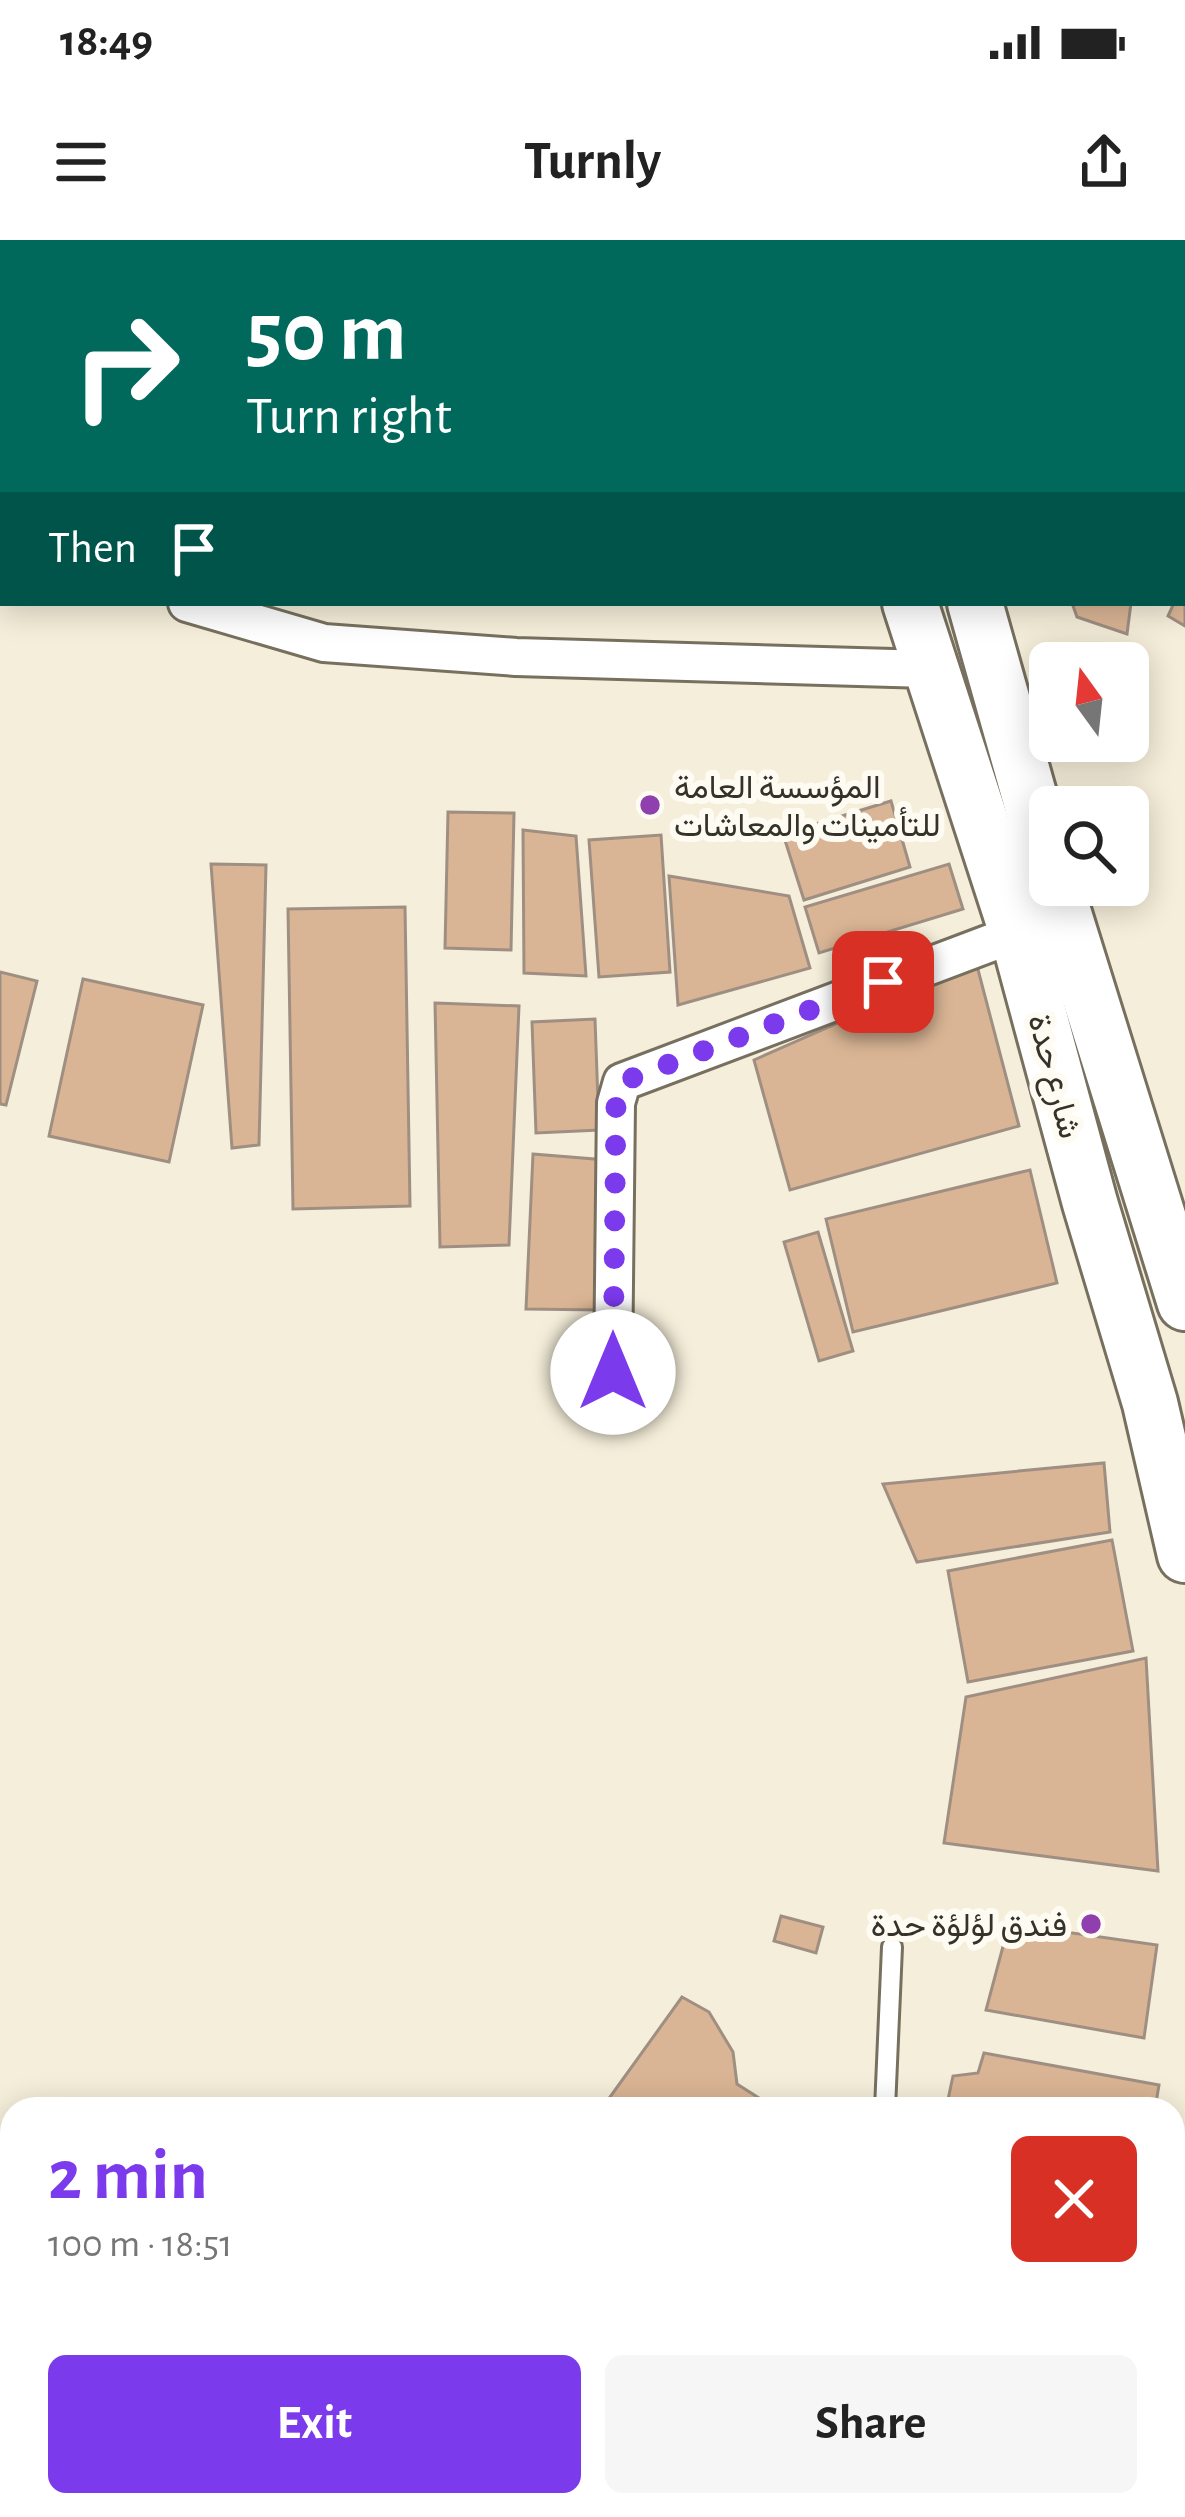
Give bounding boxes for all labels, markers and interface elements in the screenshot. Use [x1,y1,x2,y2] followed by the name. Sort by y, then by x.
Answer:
[60,19,153,64] text: 18:49
[48,129,114,195] icon: menu
[1071,129,1137,195] icon: share
[524,135,661,189] text: Turnly
[48,288,204,444] icon: right
[246,292,407,376] text: 50 m
[246,390,452,444] text: Turn right
[161,516,227,582] icon: arrive
[48,526,137,571] text: Then
[1029,642,1149,762] north arrow
[1029,642,1149,906] map controls
[674,772,941,845] place label: المؤسسة العامة للتأمينات والمعاشات
[1029,786,1149,906] button: search
[637,792,663,818] marker: المؤسسة العامة للتأمينات والمعاشات
[832,931,934,1033] pin
[850,949,916,1015] icon: arrive
[1017,1011,1086,1143] street label: شارع حدة
[550,1309,676,1435] position arrow
[871,1910,1067,1945] place label: فندق لؤلؤة حدة
[1078,1911,1104,1937] marker: فندق لؤلؤة حدة
[1011,2136,1137,2262] button: close
[48,2140,208,2212] text: 2 min
[48,2225,233,2264] text: 100 m · 18:51
[48,2355,581,2493] button: Exit
[605,2355,1137,2493] button: Share

